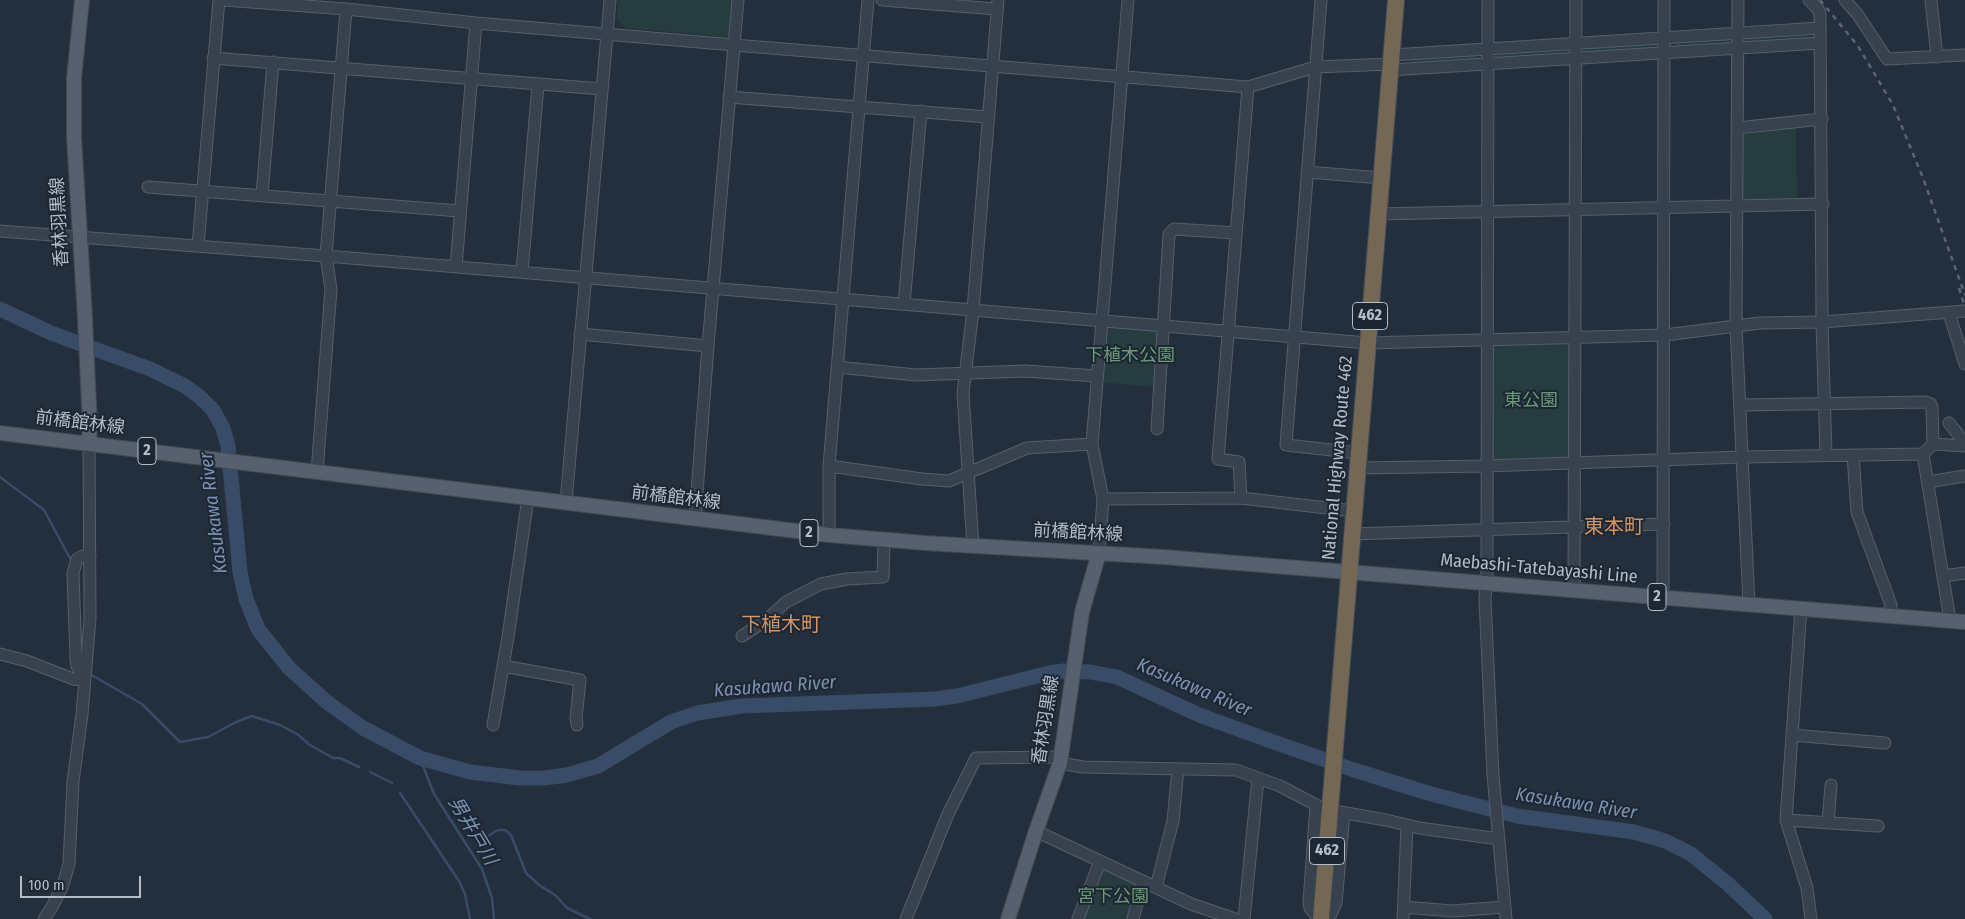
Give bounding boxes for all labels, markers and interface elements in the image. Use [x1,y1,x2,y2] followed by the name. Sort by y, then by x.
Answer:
[47,176,73,268] street label: 香林羽黒線
[1352,302,1388,330] road number: 462
[1085,345,1175,367] park label: 下植木公園
[1318,355,1358,561] street label: National Highway Route 462
[1504,390,1558,412] park label: 東公園
[34,407,126,439] street label: 前橋館林線
[138,438,156,464] road number: 2
[195,451,233,575] water label: Kasukawa River
[630,482,722,514] street label: 前橋館林線
[1584,515,1644,539] district label: 東本町
[800,520,818,546] road number: 2
[1032,520,1124,546] street label: 前橋館林線
[1439,550,1639,588] street label: Maebashi-Tatebayashi Line
[1648,584,1666,610] road number: 2
[741,613,821,637] district label: 下植木町
[1133,654,1255,722] water label: Kasukawa River
[713,671,837,703] water label: Kasukawa River
[1028,674,1064,766] street label: 香林羽黒線
[1514,783,1638,825] water label: Kasukawa River
[443,793,501,869] water label: 男井戸川
[1310,838,1344,864] road number: 462
[22,866,144,898] scale bar
[28,876,65,894] text: 100 m
[1077,886,1149,908] park label: 宮下公園

